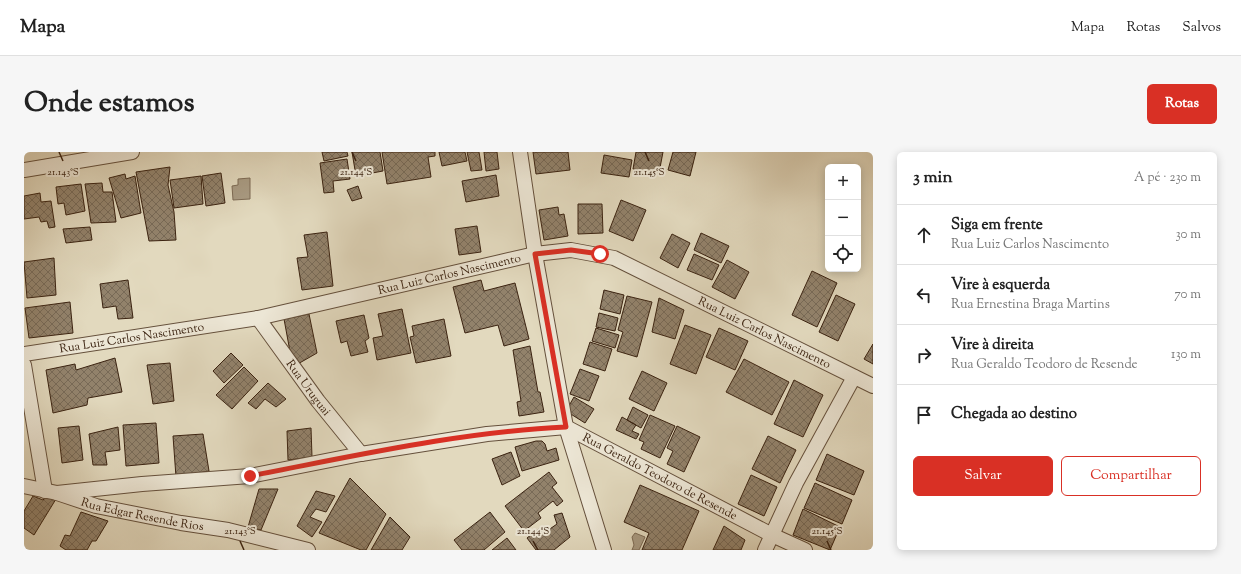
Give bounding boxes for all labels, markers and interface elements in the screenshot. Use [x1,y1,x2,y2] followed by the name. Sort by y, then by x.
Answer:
[20,14,65,41] text: Mapa
[1071,18,1104,38] text: Mapa
[1126,18,1160,38] text: Rotas
[1182,18,1221,38] text: Salvos
[24,84,194,124] text: Onde estamos
[1147,84,1217,124] button: Rotas
[825,164,861,272] map controls
[825,164,861,200] button: +
[47,165,79,180] text: 21.143°S
[340,165,372,180] text: 21.144°S
[633,165,665,180] text: 21.145°S
[913,166,952,190] text: 3 min
[1134,169,1201,187] text: A pé · 230 m
[825,200,861,236] button: −
[951,215,1043,236] text: Siga em frente
[913,224,935,246] icon: ahead
[1175,226,1201,244] text: 30 m
[825,236,861,272] button: locate
[951,236,1109,254] text: Rua Luiz Carlos Nascimento
[591,245,609,263] route start
[376,249,523,300] street label: Rua Luiz Carlos Nascimento
[951,275,1050,296] text: Vire à esquerda
[913,284,935,306] icon: left
[1174,286,1201,304] text: 70 m
[695,293,834,374] street label: Rua Luiz Carlos Nascimento
[951,296,1110,314] text: Rua Ernestina Braga Martins
[58,318,206,358] street label: Rua Luiz Carlos Nascimento
[951,335,1034,356] text: Vire à direita
[913,344,935,366] icon: right
[1171,346,1201,364] text: 130 m
[281,356,335,421] street label: Rua Uruguai
[951,356,1138,374] text: Rua Geraldo Teodoro de Resende
[913,404,935,426] icon: arrive
[951,404,1077,425] text: Chegada ao destino
[579,429,741,525] street label: Rua Geraldo Teodoro de Resende
[913,456,1053,496] button: Salvar
[1061,456,1201,496] button: Compartilhar
[241,467,259,485] route end
[78,494,205,536] street label: Rua Edgar Resende Rios
[224,524,256,539] text: 21.143°S
[517,524,549,539] text: 21.144°S
[811,524,843,539] text: 21.145°S

